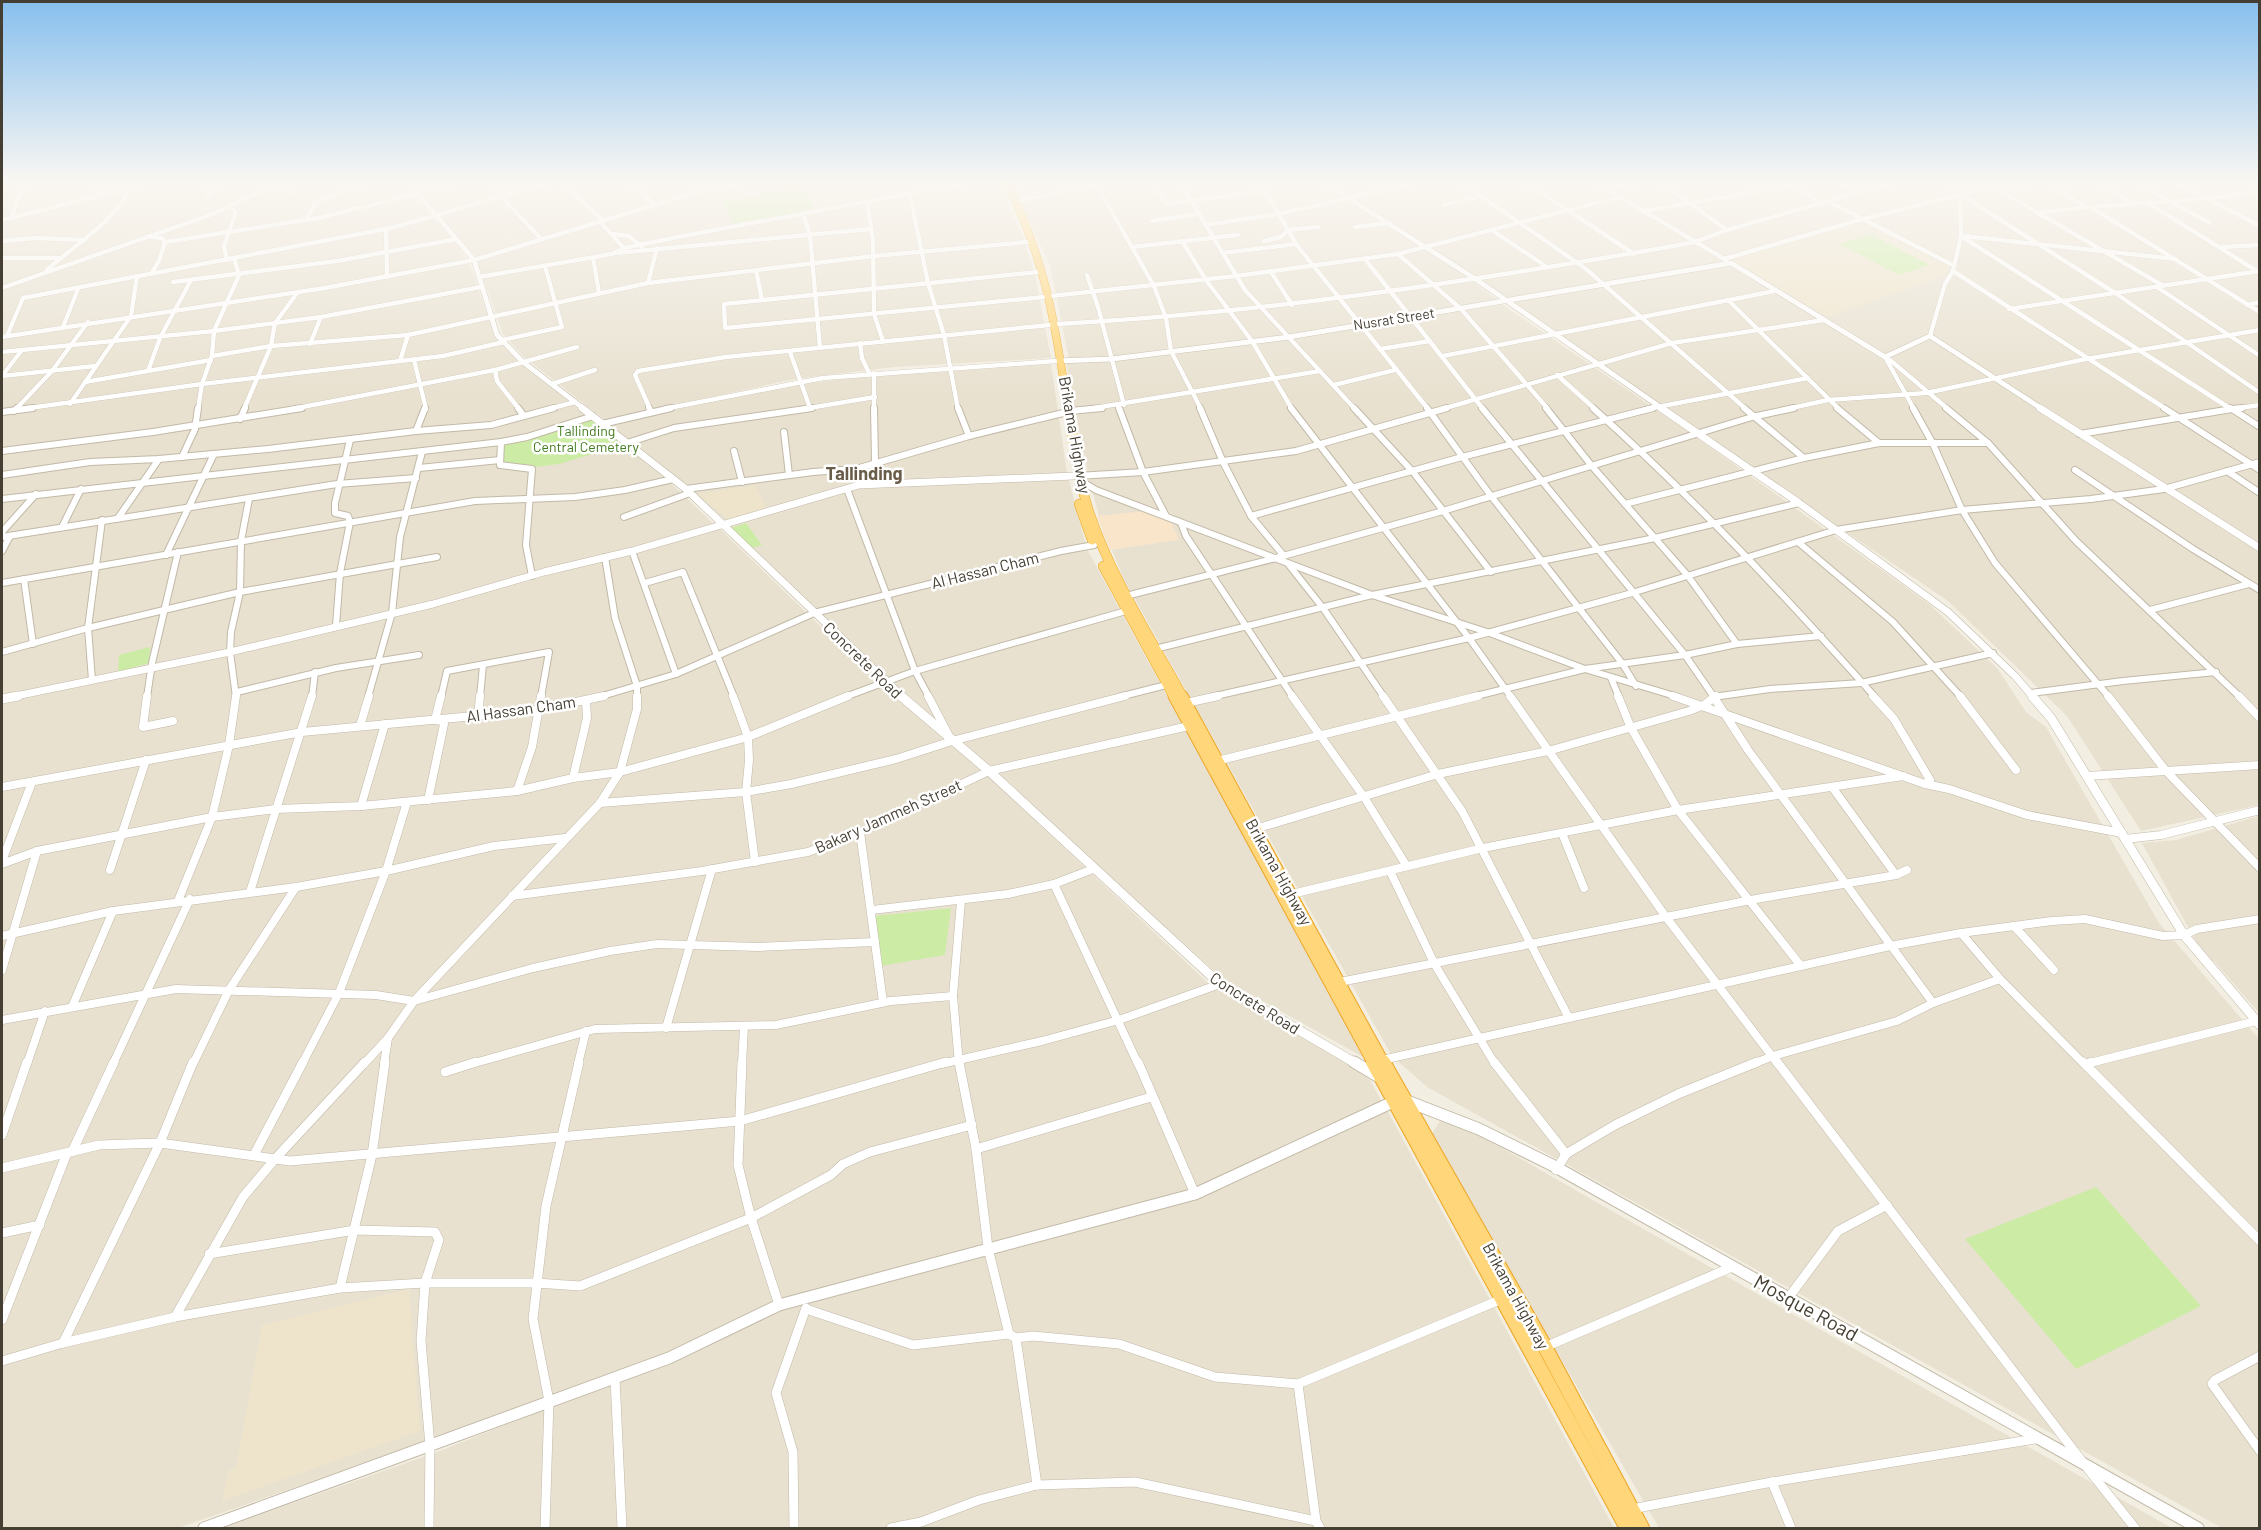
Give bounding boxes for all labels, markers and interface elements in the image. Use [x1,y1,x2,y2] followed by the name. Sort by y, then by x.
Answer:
[1352,304,1436,333] street label: Nusrat Street
[1056,375,1095,496] street label: Brikama Highway
[533,422,639,455] park label: Tallinding Central Cemetery
[825,462,903,484] district label: Tallinding
[929,547,1041,592] street label: Al Hassan Cham
[820,617,907,702] street label: Concrete Road
[465,691,577,726] street label: Al Hassan Cham
[811,775,964,857] street label: Bakary Jammeh Street
[1242,815,1317,929] street label: Brikama Highway
[1207,967,1304,1038] street label: Concrete Road
[1479,1239,1554,1353] street label: Brikama Highway
[1750,1269,1863,1346] street label: Mosque Road

